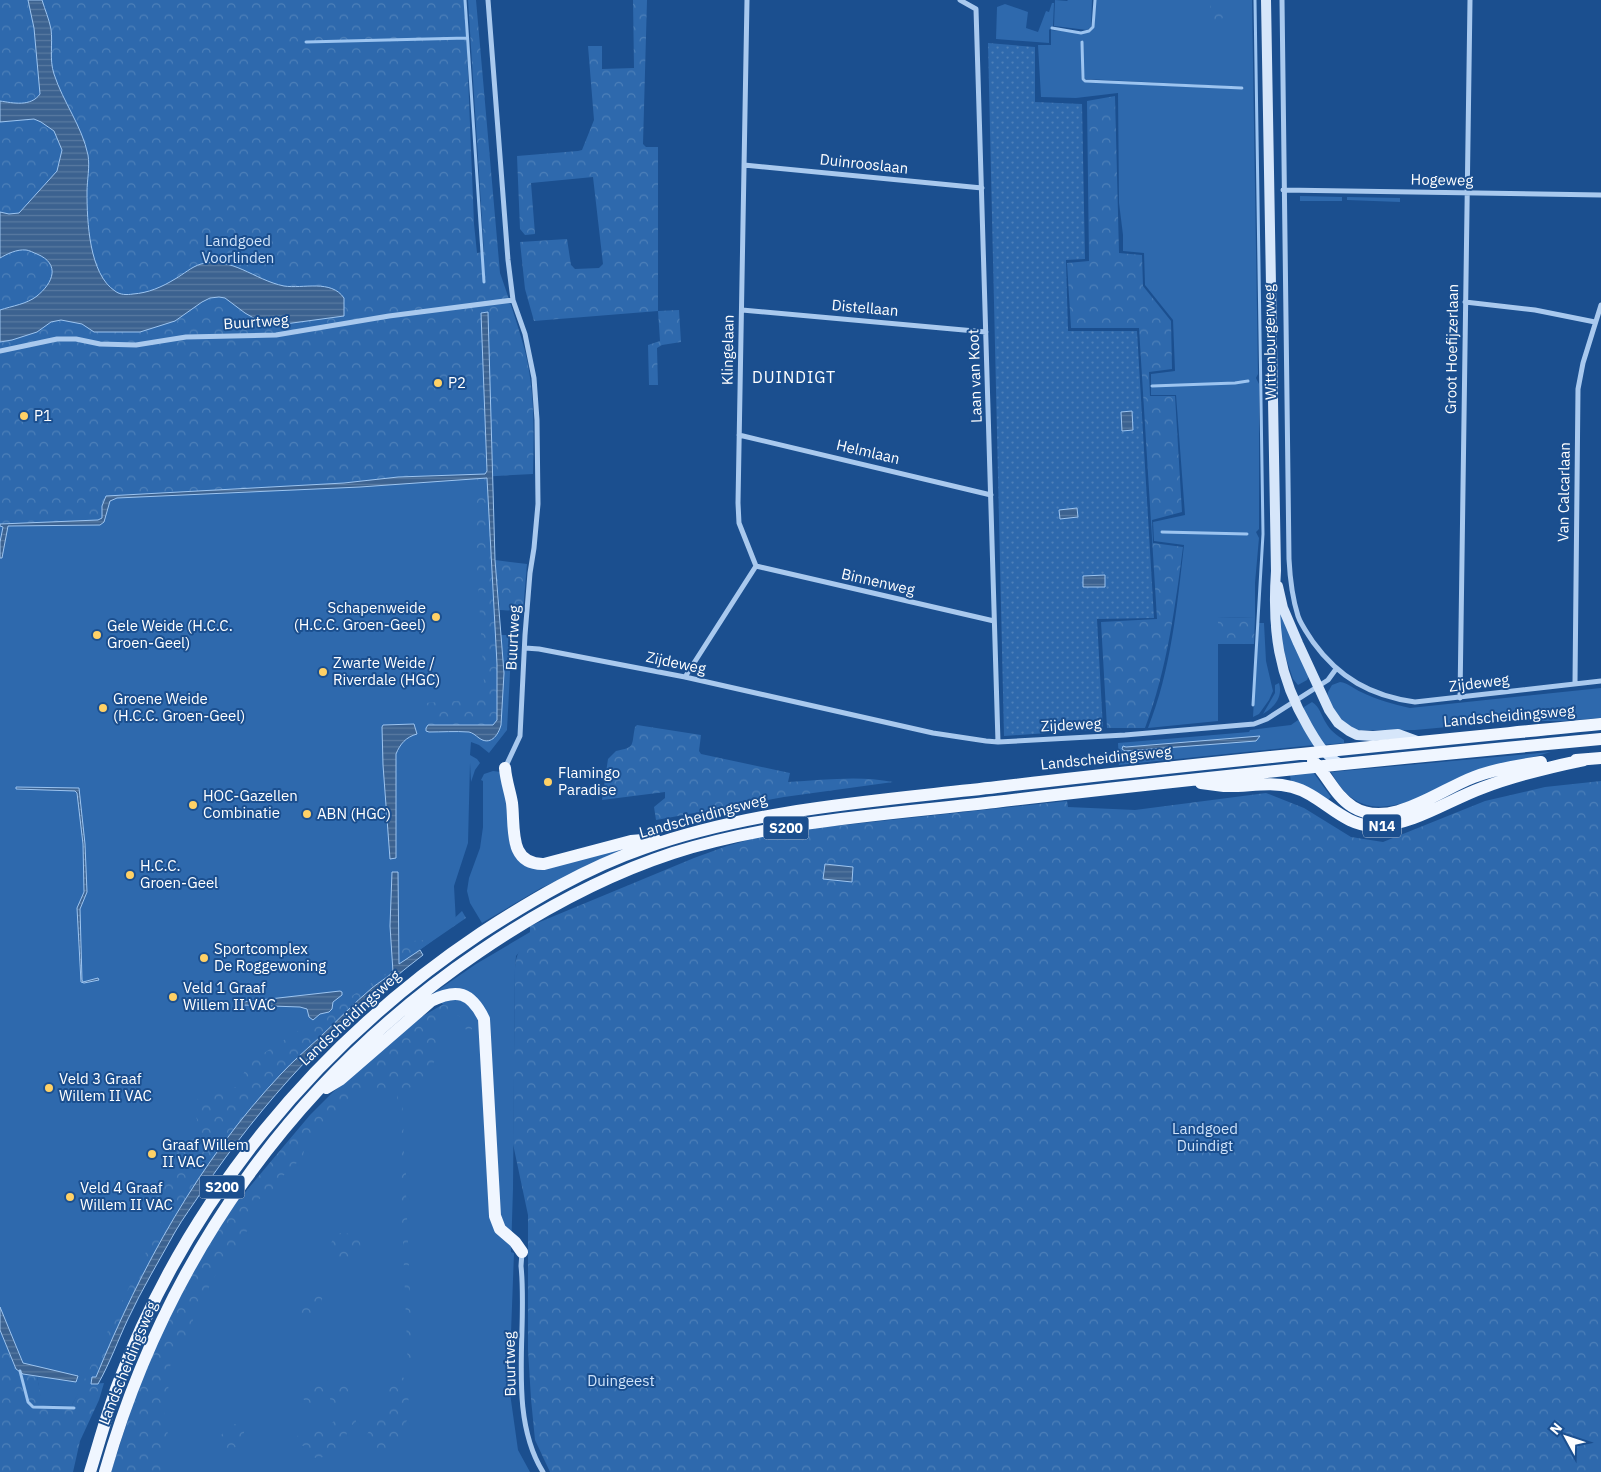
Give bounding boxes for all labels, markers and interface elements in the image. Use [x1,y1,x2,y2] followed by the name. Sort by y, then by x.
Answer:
[819,149,909,178] street label: Duinrooslaan
[1411,169,1474,190] street label: Hogeweg
[202,231,274,267] park label: Landgoed Voorlinden
[1259,284,1280,400] street label: Wittenburgerweg
[1441,284,1462,414] street label: Groot Hoefijzerlaan
[831,295,899,320] street label: Distellaan
[223,310,289,333] street label: Buurtweg
[717,315,738,385] street label: Klingelaan
[963,329,986,423] street label: Laan van Koot
[752,367,836,387] district label: DUINDIGT
[448,373,466,392] place label: P2
[432,377,444,389] marker: P2
[34,406,52,425] place label: P1
[18,410,30,422] marker: P1
[834,435,902,468] street label: Helmlaan
[1553,442,1574,542] street label: Van Calcarlaan
[839,564,917,599] street label: Binnenweg
[294,598,426,634] place label: Schapenweide (H.C.C. Groen-Geel)
[501,605,524,671] street label: Buurtweg
[430,611,442,623] marker: Schapenweide (H.C.C. Groen-Geel)
[107,616,233,652] place label: Gele Weide (H.C.C. Groen-Geel)
[91,629,103,641] marker: Gele Weide (H.C.C. Groen-Geel)
[644,647,708,678] street label: Zijdeweg
[333,653,440,689] place label: Zwarte Weide / Riverdale (HGC)
[317,666,329,678] marker: Zwarte Weide / Riverdale (HGC)
[1448,669,1510,696] street label: Zijdeweg
[113,689,245,725] place label: Groene Weide (H.C.C. Groen-Geel)
[1443,700,1575,731] street label: Landscheidingsweg
[97,702,109,714] marker: Groene Weide (H.C.C. Groen-Geel)
[1040,713,1102,736] street label: Zijdeweg
[1039,741,1173,774] street label: Landscheidingsweg
[558,763,620,799] place label: Flamingo Paradise
[542,776,554,788] marker: Flamingo Paradise
[203,786,298,822] place label: HOC-Gazellen Combinatie
[637,789,769,842] street label: Landscheidingsweg
[187,799,199,811] marker: HOC-Gazellen Combinatie
[317,804,391,823] place label: ABN (HGC)
[301,808,313,820] marker: ABN (HGC)
[1363,814,1401,838] road number: N14
[764,816,808,840] road number: S200
[140,856,218,892] place label: H.C.C. Groen-Geel
[124,869,136,881] marker: H.C.C. Groen-Geel
[214,939,326,975] place label: Sportcomplex De Roggewoning
[198,952,210,964] marker: Sportcomplex De Roggewoning
[295,966,404,1070] street label: Landscheidingsweg
[183,978,276,1014] place label: Veld 1 Graaf Willem II VAC
[167,991,179,1003] marker: Veld 1 Graaf Willem II VAC
[59,1069,152,1105] place label: Veld 3 Graaf Willem II VAC
[43,1082,55,1094] marker: Veld 3 Graaf Willem II VAC
[1172,1119,1238,1155] park label: Landgoed Duindigt
[162,1135,249,1171] place label: Graaf Willem II VAC
[146,1148,158,1160] marker: Graaf Willem II VAC
[200,1176,244,1198] road number: S200
[80,1178,173,1214] place label: Veld 4 Graaf Willem II VAC
[64,1191,76,1203] marker: Veld 4 Graaf Willem II VAC
[94,1298,161,1427] street label: Landscheidingsweg
[499,1331,520,1397] street label: Buurtweg
[587,1371,655,1390] park label: Duingeest
[1541,1412,1591,1462] north arrow
[1546,1419,1566,1438] text: N

